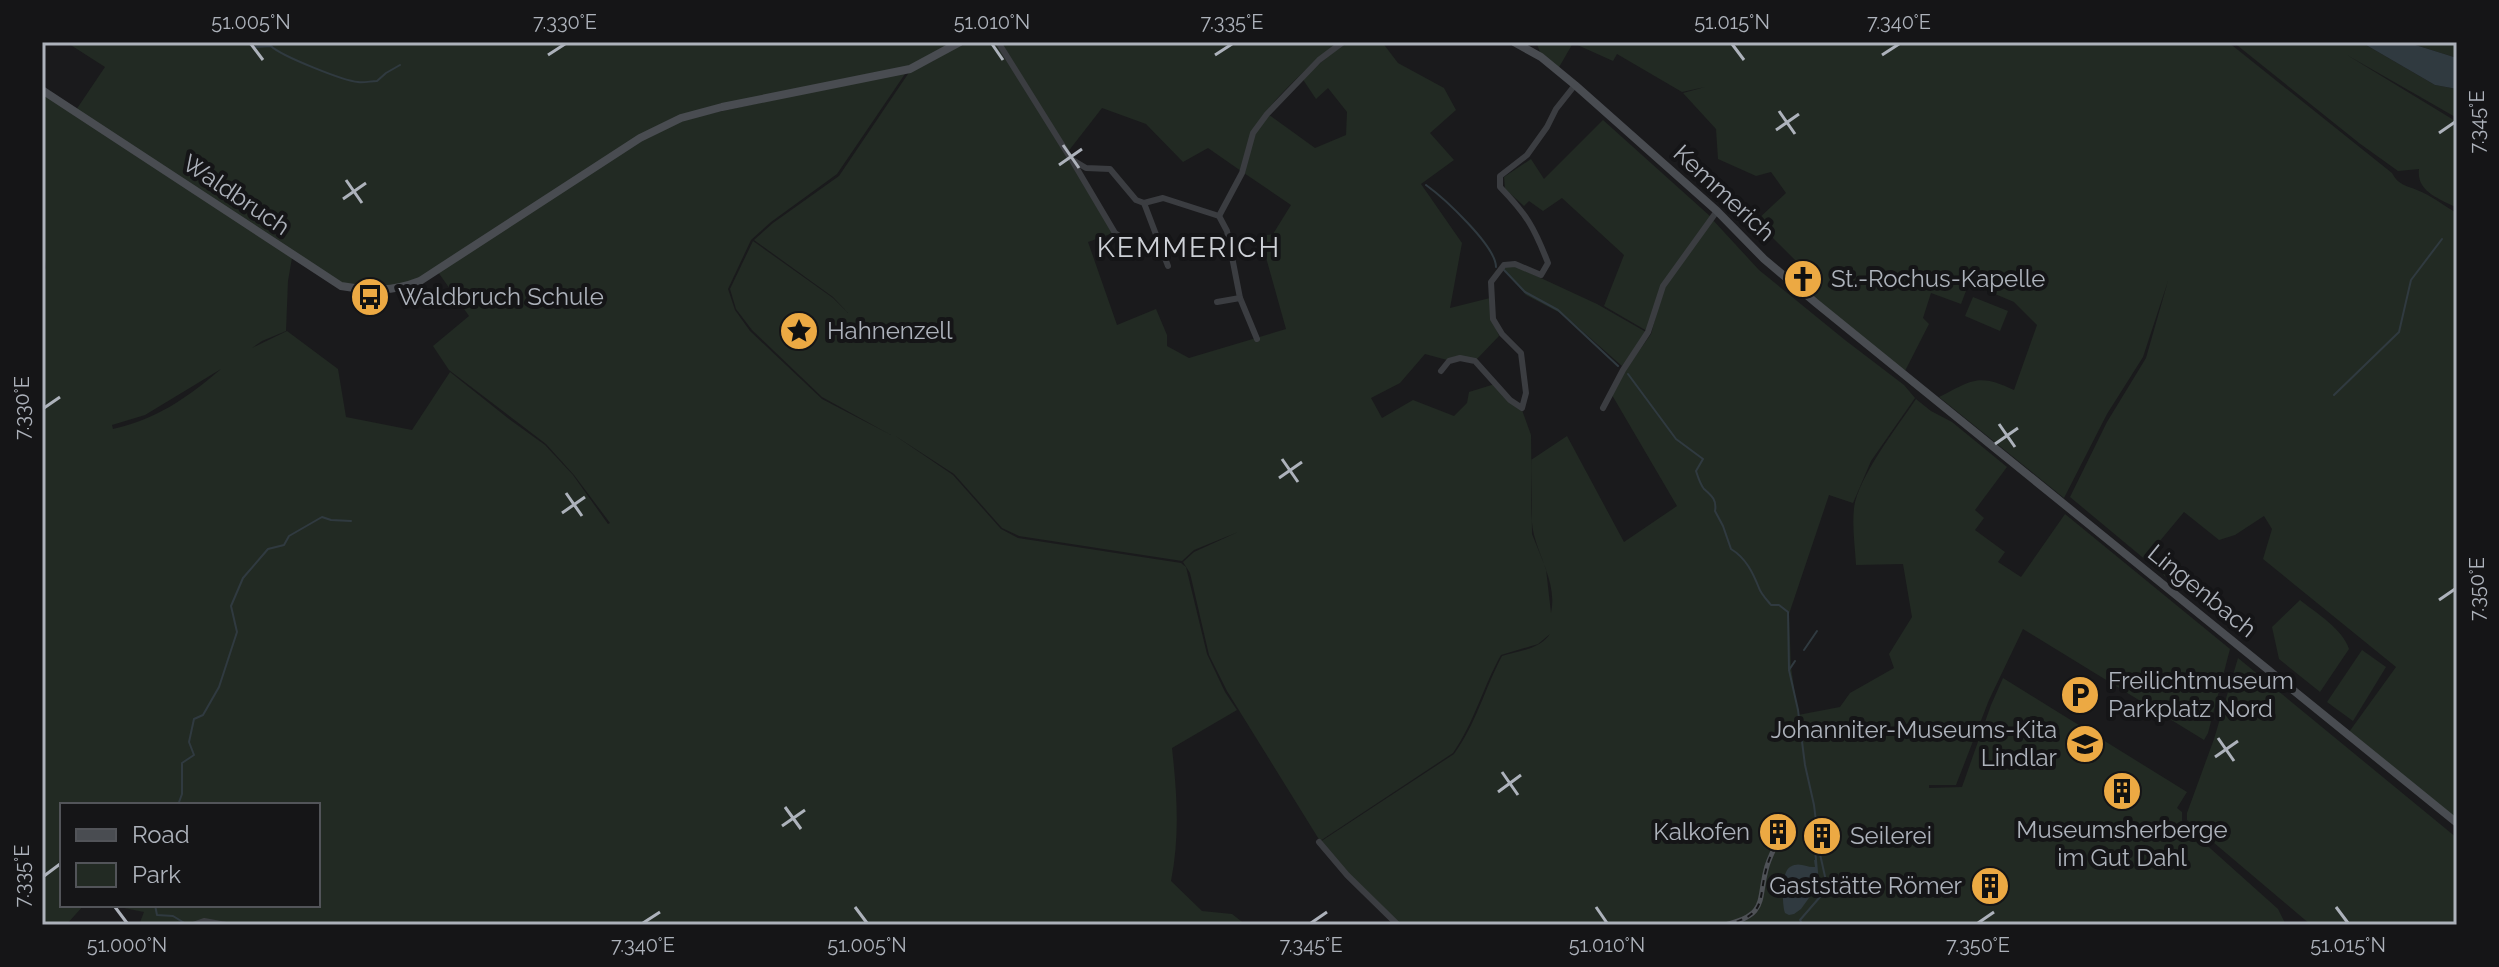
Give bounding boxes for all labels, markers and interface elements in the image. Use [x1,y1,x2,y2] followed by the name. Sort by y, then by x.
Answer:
[211,10,291,34] text: 51.005°N
[533,10,597,34] text: 7.330°E
[954,10,1030,34] text: 51.010°N
[1201,10,1263,34] text: 7.335°E
[1694,10,1770,34] text: 51.015°N
[1867,10,1931,34] text: 7.340°E
[2465,90,2489,154] text: 7.345°E
[1668,138,1781,247] street label: Kemmerich
[177,148,295,241] street label: Waldbruch
[1097,231,1281,264] district label: KEMMERICH
[1782,258,1824,300] church icon: St.-Rochus-Kapelle
[1831,264,2045,293] place label: St.-Rochus-Kapelle
[349,276,391,318] bus stop icon: Waldbruch Schule
[398,282,604,311] place label: Waldbruch Schule
[778,310,820,352] place icon: Hahnenzell
[827,316,953,345] place label: Hahnenzell
[10,376,34,440] text: 7.330°E
[2142,538,2262,643] street label: Lingenbach
[2465,557,2489,621] text: 7.350°E
[2108,666,2294,723] place label: Freilichtmuseum Parkplatz Nord
[2059,674,2101,716] parking icon: Freilichtmuseum Parkplatz Nord
[1771,715,2058,772] place label: Johanniter-Museums-Kita Lindlar
[2064,723,2106,765] school or university icon: Johanniter-Museums-Kita Lindlar
[2101,770,2143,812] building icon: Museumsherberge im Gut Dahl
[60,803,320,907] legend
[1757,811,1799,853] building icon: Kalkofen
[1801,815,1843,857] building icon: Seilerei
[2016,815,2228,872] place label: Museumsherberge im Gut Dahl
[1653,817,1750,846] place label: Kalkofen
[132,820,190,849] text: Road
[1850,821,1932,850] place label: Seilerei
[10,845,34,907] text: 7.335°E
[132,860,181,889] text: Park
[1969,865,2011,907] building icon: Gaststätte Römer
[1769,871,1963,900] place label: Gaststätte Römer
[87,933,167,957] text: 51.000°N
[611,933,675,957] text: 7.340°E
[827,933,907,957] text: 51.005°N
[1279,933,1343,957] text: 7.345°E
[1569,933,1645,957] text: 51.010°N
[1946,933,2010,957] text: 7.350°E
[2310,933,2386,957] text: 51.015°N

